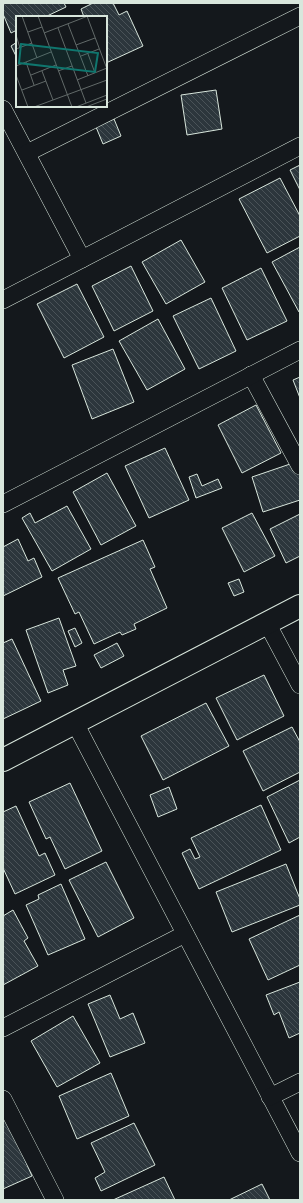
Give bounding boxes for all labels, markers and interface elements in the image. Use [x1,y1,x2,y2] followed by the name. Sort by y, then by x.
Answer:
[16,16,107,107] inset map

